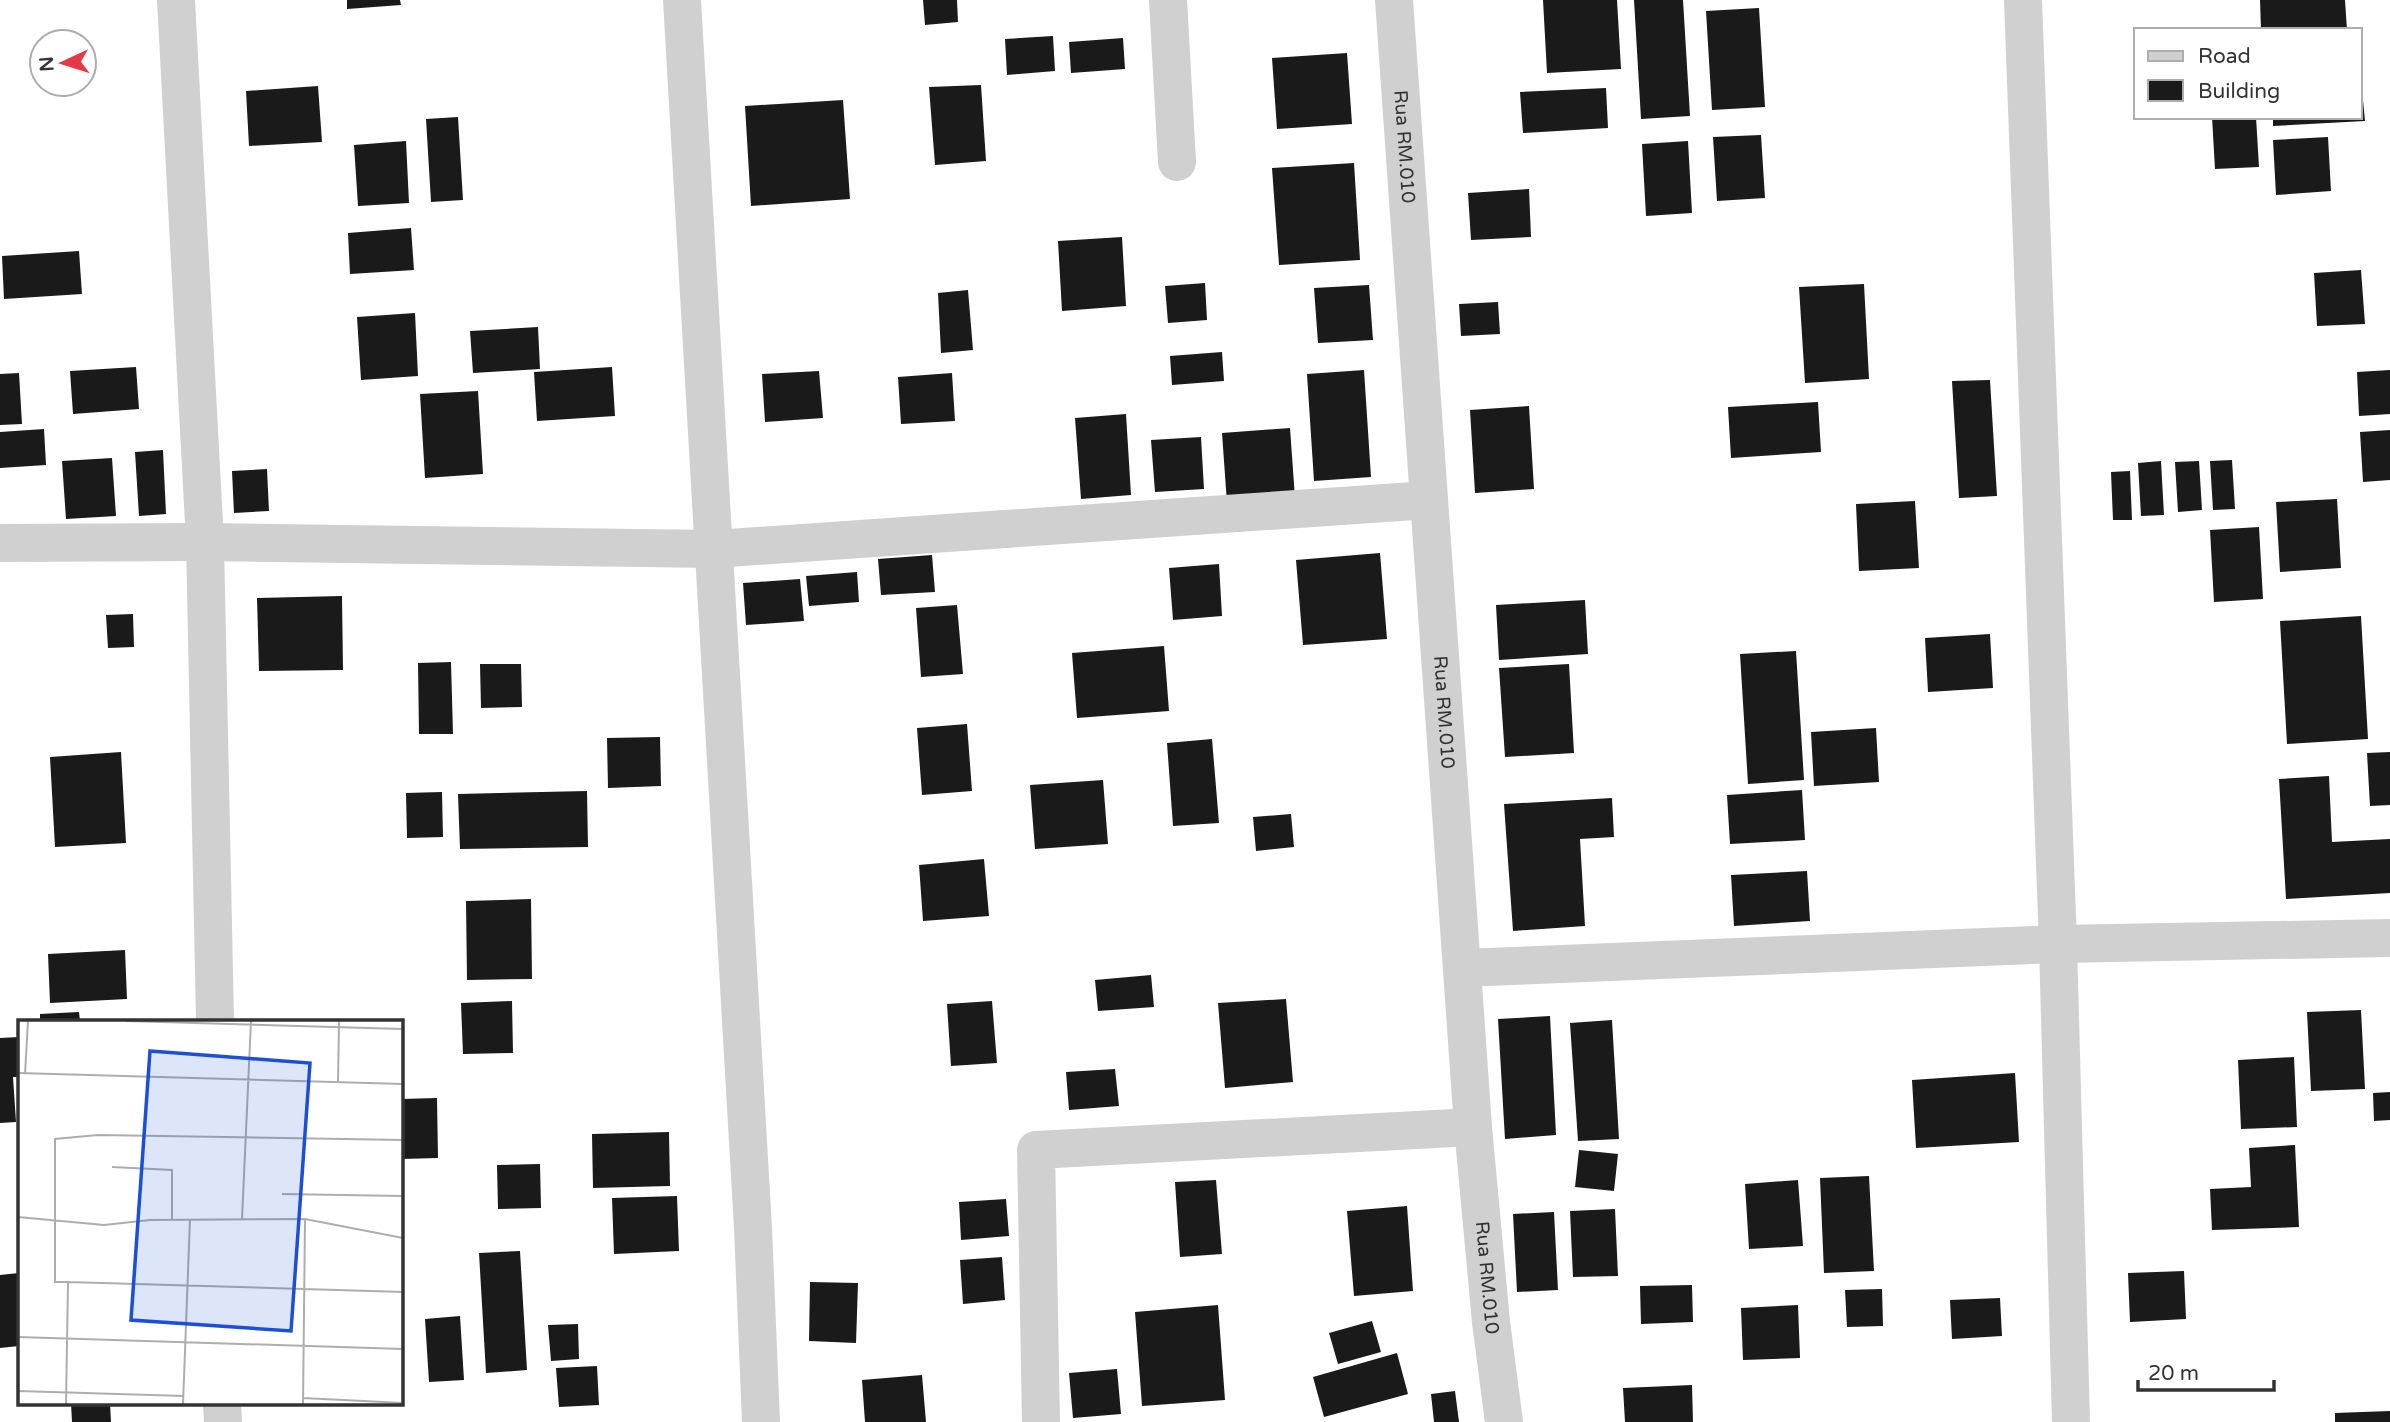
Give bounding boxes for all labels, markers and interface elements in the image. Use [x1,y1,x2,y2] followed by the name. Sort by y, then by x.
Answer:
[28,28,98,98] north arrow
[2134,28,2362,119] legend
[2198,44,2251,69] text: Road
[36,56,59,72] text: N
[2198,79,2280,104] text: Building
[1389,89,1419,204] street label: Rua RM.010
[1429,655,1459,770] street label: Rua RM.010
[18,1020,402,1404] inset map
[1471,1220,1503,1335] street label: Rua RM.010
[2138,1348,2274,1392] scale bar
[2148,1361,2199,1386] text: 20 m

